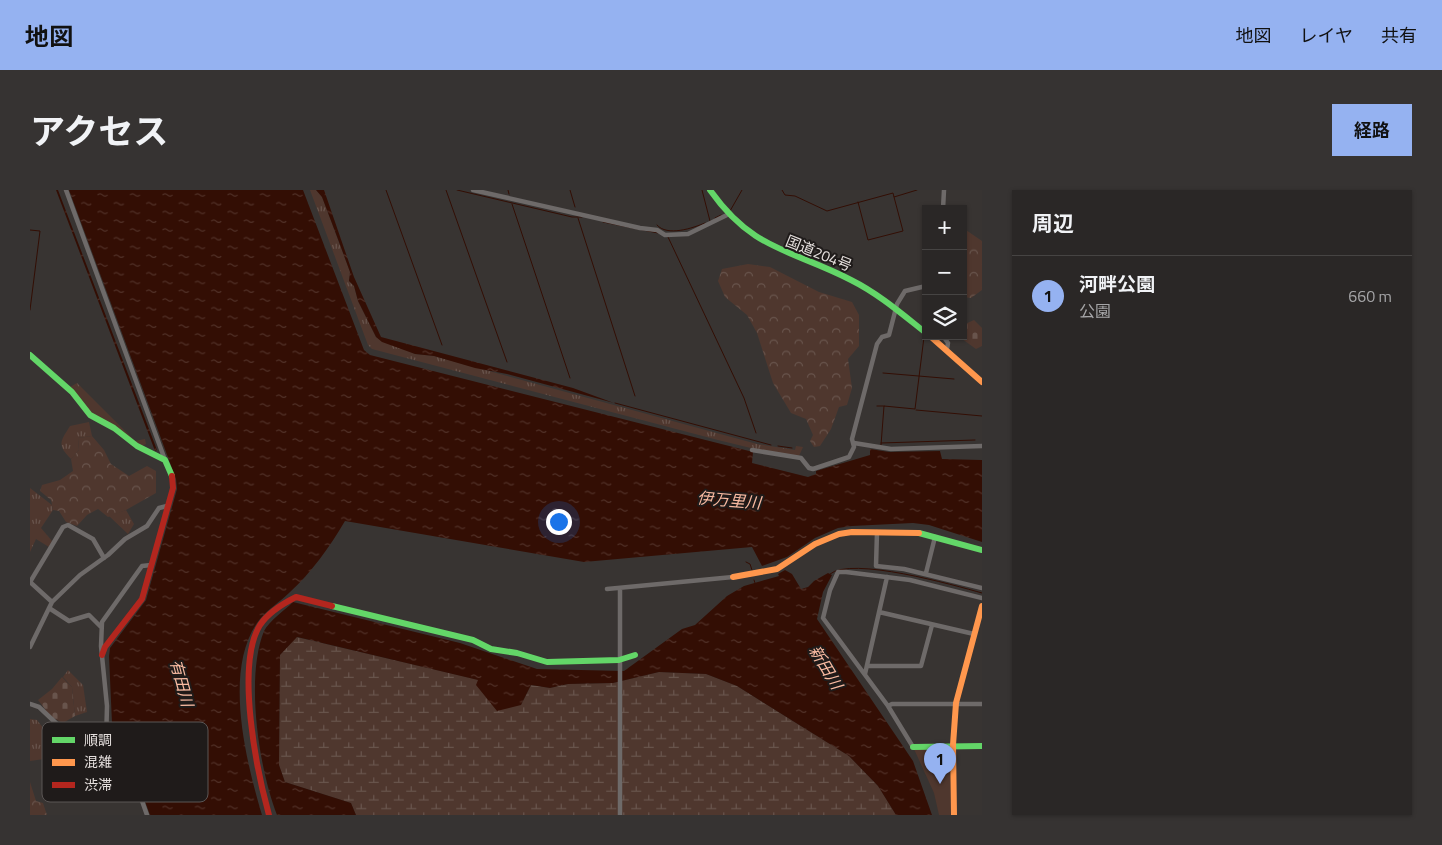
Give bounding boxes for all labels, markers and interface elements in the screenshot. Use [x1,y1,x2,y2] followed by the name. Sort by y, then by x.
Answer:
[25,18,73,54] text: 地図
[1236,22,1272,49] text: 地図
[1300,22,1353,49] text: レイヤ
[1381,22,1417,49] text: 共有
[30,104,168,158] text: アクセス
[1332,104,1412,156] button: 経路
[922,205,967,340] map controls
[922,205,967,250] button: +
[1032,207,1074,239] text: 周辺
[782,229,856,277] street label: 国道204号
[922,250,967,295] button: −
[1079,269,1155,298] text: 河畔公園
[1044,284,1052,308] text: 1
[1348,284,1392,308] text: 660 m
[922,295,967,340] button: layers
[1079,299,1111,323] text: 公園
[696,485,764,515] water label: 伊万里川
[546,509,572,535] your location
[803,640,850,695] water label: 新田川
[164,657,200,711] water label: 有田川
[42,722,208,802] legend
[84,729,112,750] text: 順調
[924,743,956,784] pin: 1
[84,751,112,772] text: 混雑
[84,774,112,795] text: 渋滞

